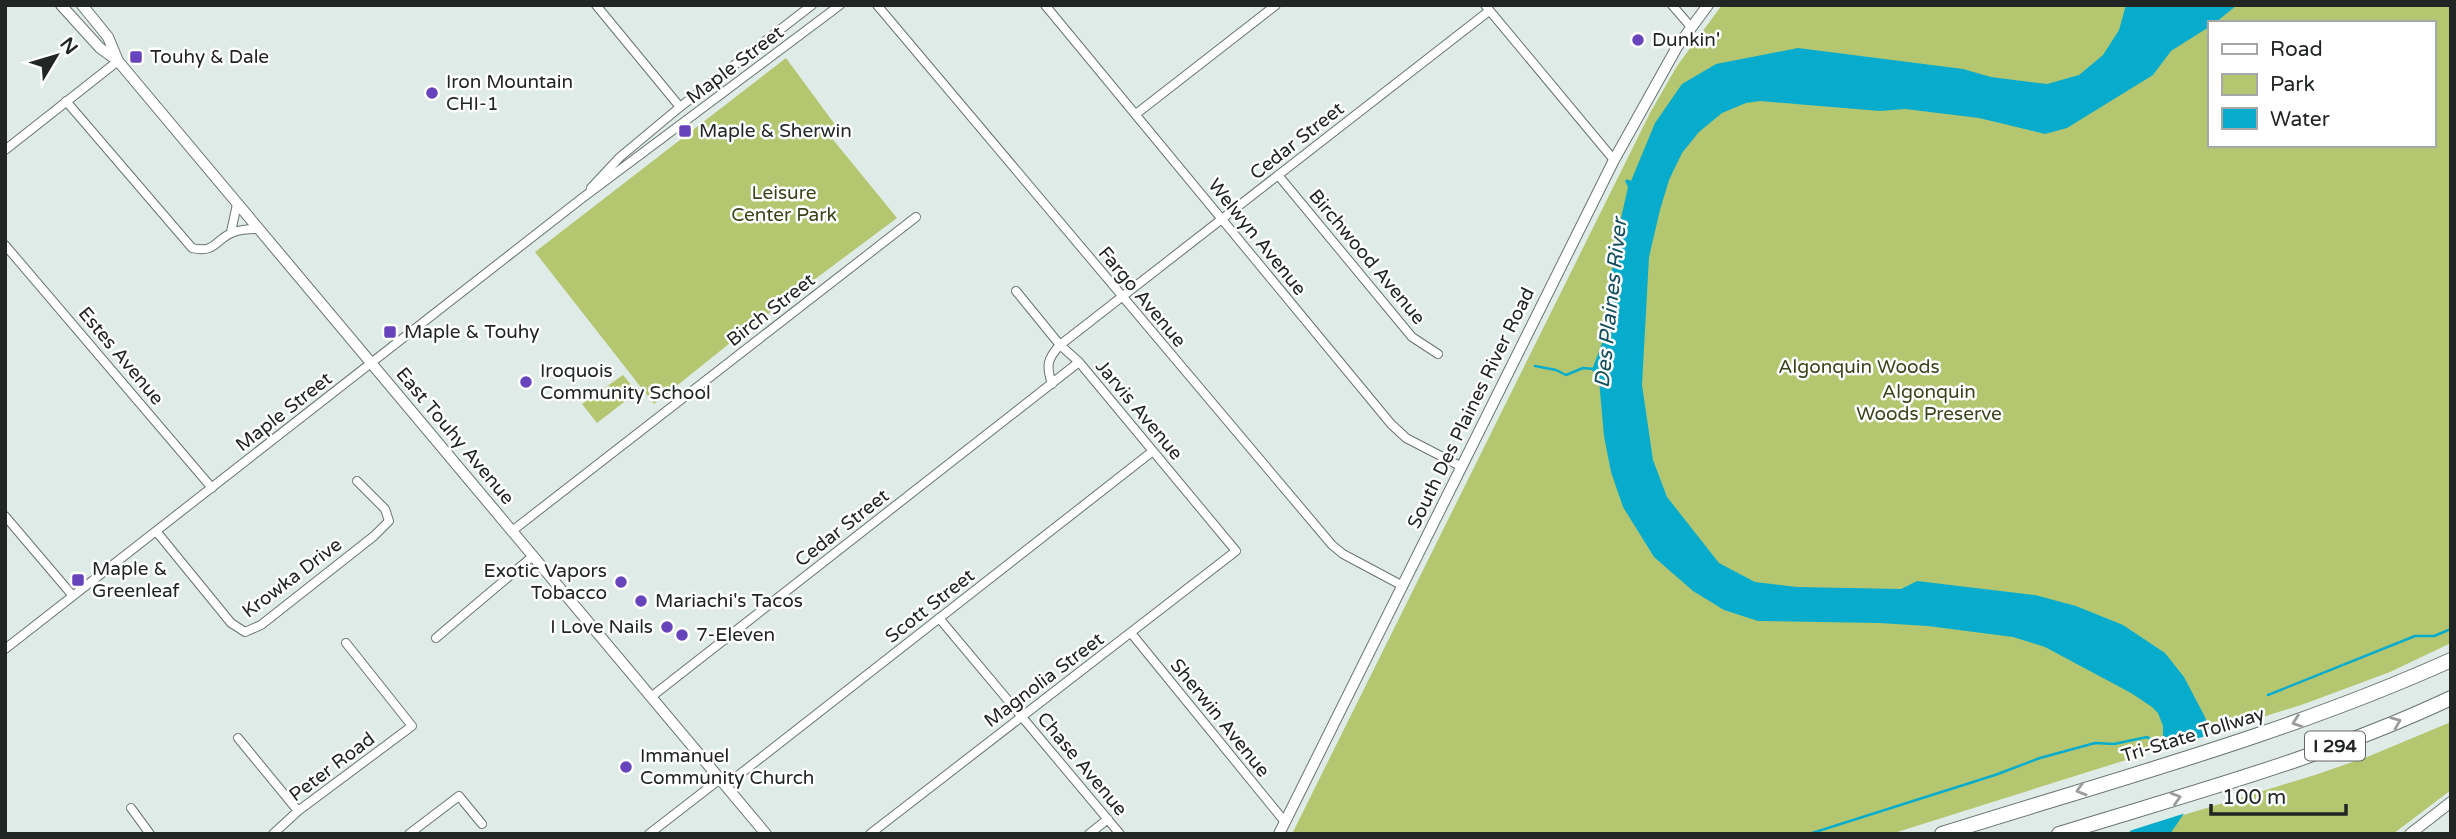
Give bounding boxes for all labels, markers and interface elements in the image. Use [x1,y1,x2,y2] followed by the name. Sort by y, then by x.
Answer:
[21,21,91,91] north arrow
[682,21,788,109] street label: Maple Street
[2208,21,2435,147] legend
[1652,29,1720,51] place label: Dunkin'
[1630,32,1646,48] marker: Dunkin'
[55,33,82,59] text: N
[2270,37,2323,62] text: Road
[150,46,269,68] place label: Touhy & Dale
[128,49,144,65] marker: Touhy & Dale
[446,71,573,115] place label: Iron Mountain CHI-1
[2270,72,2315,97] text: Park
[424,85,440,101] marker: Iron Mountain CHI-1
[1246,98,1348,184] street label: Cedar Street
[2270,107,2330,132] text: Water
[699,120,852,142] place label: Maple & Sherwin
[677,123,693,139] marker: Maple & Sherwin
[1203,174,1311,300] street label: Welwyn Avenue
[731,182,837,226] park label: Leisure Center Park
[1304,185,1430,329] street label: Birchwood Avenue
[1590,214,1633,389] water label: Des Plaines River
[1094,242,1190,352] street label: Fargo Avenue
[723,269,819,351] street label: Birch Street
[1403,284,1539,532] street label: South Des Plaines River Road
[74,303,168,409] street label: Estes Avenue
[404,321,539,343] place label: Maple & Touhy
[382,324,398,340] marker: Maple & Touhy
[1091,356,1187,464] street label: Jarvis Avenue
[1778,356,1940,378] park label: Algonquin Woods
[540,360,711,404] place label: Iroquois Community School
[391,363,519,509] street label: East Touhy Avenue
[232,368,336,456] street label: Maple Street
[518,374,534,390] marker: Iroquois Community School
[1856,381,2002,425] park label: Algonquin Woods Preserve
[791,485,893,571] street label: Cedar Street
[238,533,346,623] street label: Krowka Drive
[92,558,180,602] place label: Maple & Greenleaf
[484,560,607,604] place label: Exotic Vapors Tobacco
[881,564,979,648] street label: Scott Street
[70,572,86,588] marker: Maple & Greenleaf
[613,574,629,590] marker: Exotic Vapors Tobacco
[655,590,803,612] place label: Mariachi's Tacos
[633,593,649,609] marker: Mariachi's Tacos
[550,616,653,638] place label: I Love Nails
[659,619,675,635] marker: I Love Nails
[696,624,775,646] place label: 7-Eleven
[674,627,690,643] marker: 7-Eleven
[980,628,1108,732] street label: Magnolia Street
[1166,655,1274,781] street label: Sherwin Avenue
[2119,703,2267,767] street label: Tri-State Tollway
[1032,708,1132,820] street label: Chase Avenue
[2291,714,2303,728] one-way arrow
[2390,717,2402,731] one-way arrow
[285,728,379,806] street label: Peter Road
[2305,732,2365,760] road number: I 294
[640,745,814,789] place label: Immanuel Community Church
[618,759,634,775] marker: Immanuel Community Church
[2211,772,2346,816] scale bar
[2075,782,2087,797] one-way arrow
[2222,785,2286,810] text: 100 m
[2169,791,2181,806] one-way arrow

